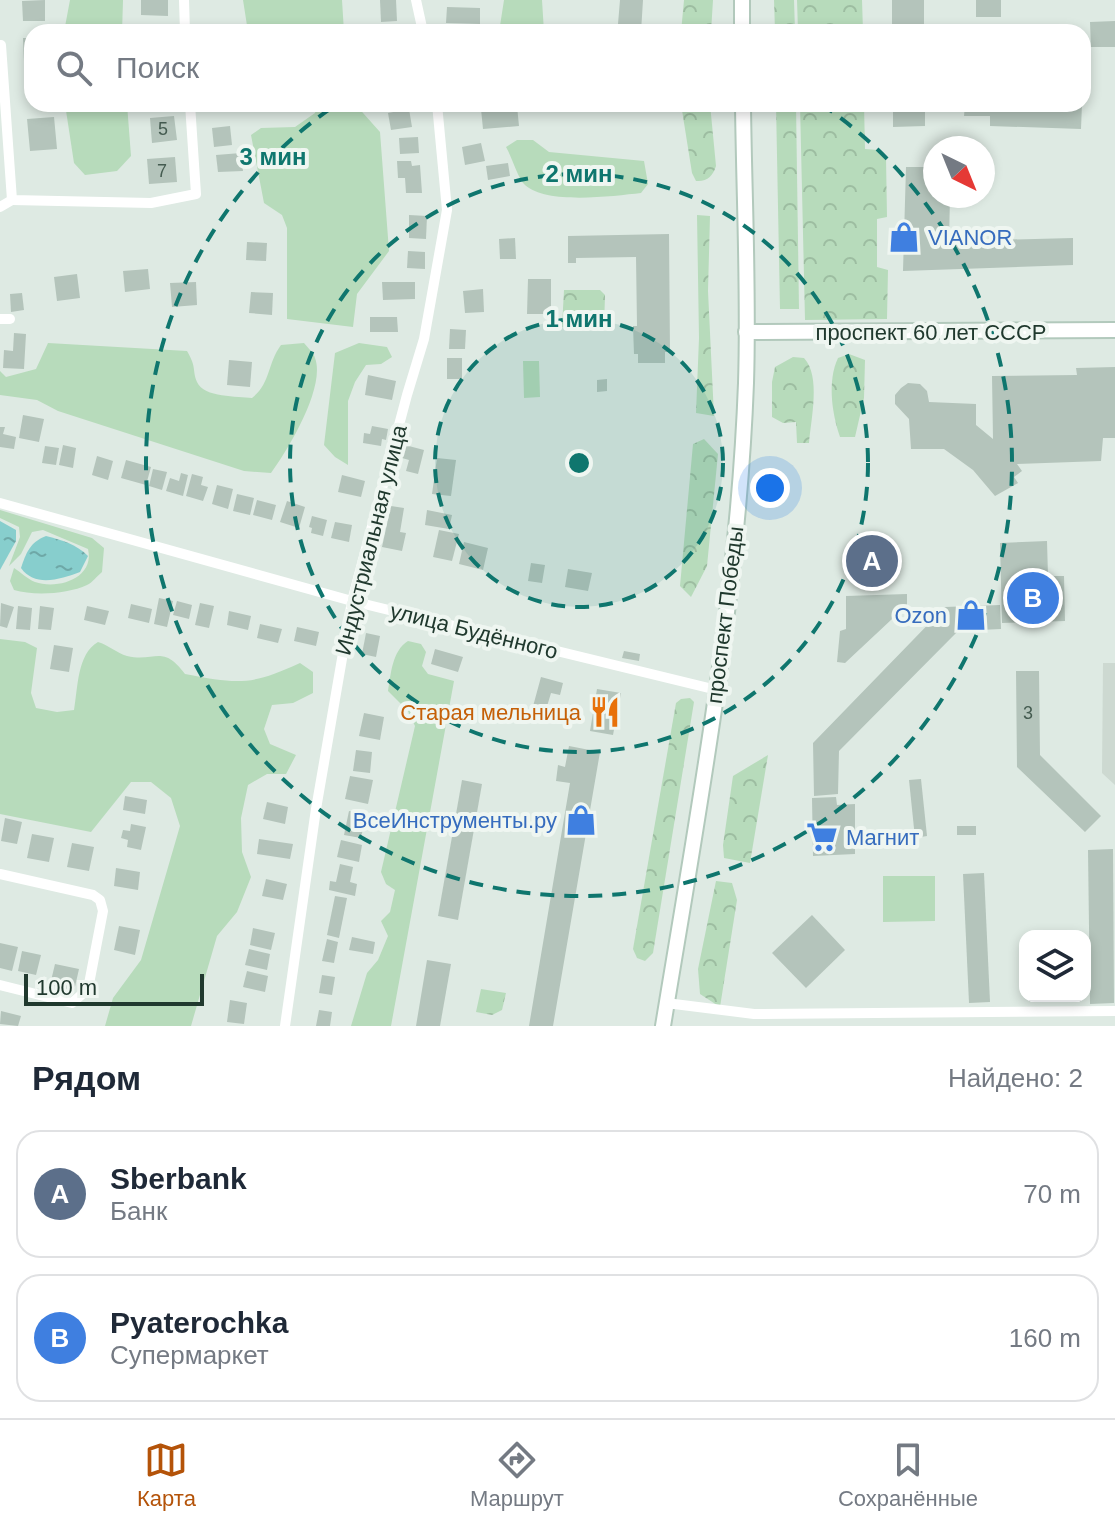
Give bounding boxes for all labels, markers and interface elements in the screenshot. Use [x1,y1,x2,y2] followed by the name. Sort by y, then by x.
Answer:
[24,24,1091,112] search box
[52,46,96,90] icon: search
[116,51,199,84] text: Поиск
[158,119,168,139] house number: 5
[923,136,995,208] north arrow
[239,143,307,170] text: 3 мин
[545,160,613,187] text: 2 мин
[157,161,167,181] house number: 7
[887,220,921,254] shop icon: VIANOR
[928,225,1012,250] place label: VIANOR
[545,305,613,332] text: 1 мин
[815,320,1047,345] street label: проспект 60 лет СССР
[330,421,412,658] street label: Индустриальная улица
[565,449,593,477] centre of rings
[750,468,790,508] your location
[702,525,748,705] street label: проспект Победы
[846,531,898,591] pin: A
[1007,568,1059,628] pin: B
[387,598,561,664] street label: улица Будённого
[954,598,988,632] shop icon: Ozon
[894,603,947,628] place label: Ozon
[588,695,622,729] restaurant icon: Старая мельница
[400,700,582,725] place label: Старая мельница
[1023,703,1033,723] house number: 3
[564,803,598,837] shop icon: ВсеИнструменты.ру
[353,808,557,833] place label: ВсеИнструменты.ру
[805,820,839,854] supermarket icon: Магнит
[846,825,919,850] place label: Магнит
[1019,930,1091,1002] map controls
[1019,930,1091,1002] button: layers
[24,970,204,1006] scale bar
[36,975,97,1000] text: 100 m
[32,1059,141,1097] text: Рядом
[948,1063,1083,1093] text: Найдено: 2
[110,1162,247,1195] text: Sberbank
[51,1179,69,1209] text: A
[1023,1179,1081,1209] text: 70 m
[110,1196,167,1226] text: Банк
[110,1306,288,1339] text: Pyaterochka
[51,1323,69,1353] text: B
[1009,1323,1081,1353] text: 160 m
[110,1340,269,1370] text: Супермаркет
[137,1438,196,1512] tab: Карта
[470,1438,564,1512] tab: Маршрут
[838,1438,978,1512] tab: Сохранённые

